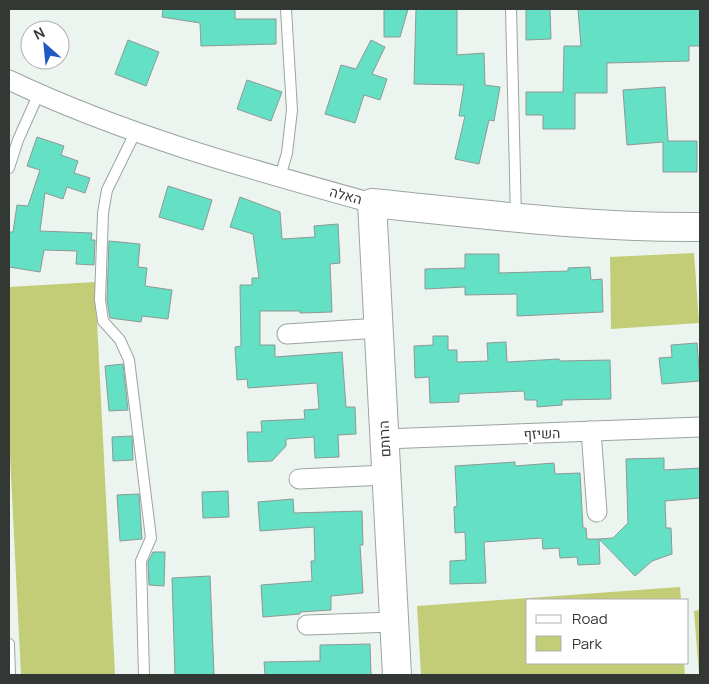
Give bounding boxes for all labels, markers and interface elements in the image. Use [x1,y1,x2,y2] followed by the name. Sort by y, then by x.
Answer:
[20,20,70,70] north arrow
[30,22,48,44] text: N
[328,182,364,208] street label: האלה
[374,420,394,458] street label: הרותם
[523,423,561,443] street label: השיזף
[526,599,689,664] legend
[572,608,608,629] text: Road
[572,633,602,654] text: Park

